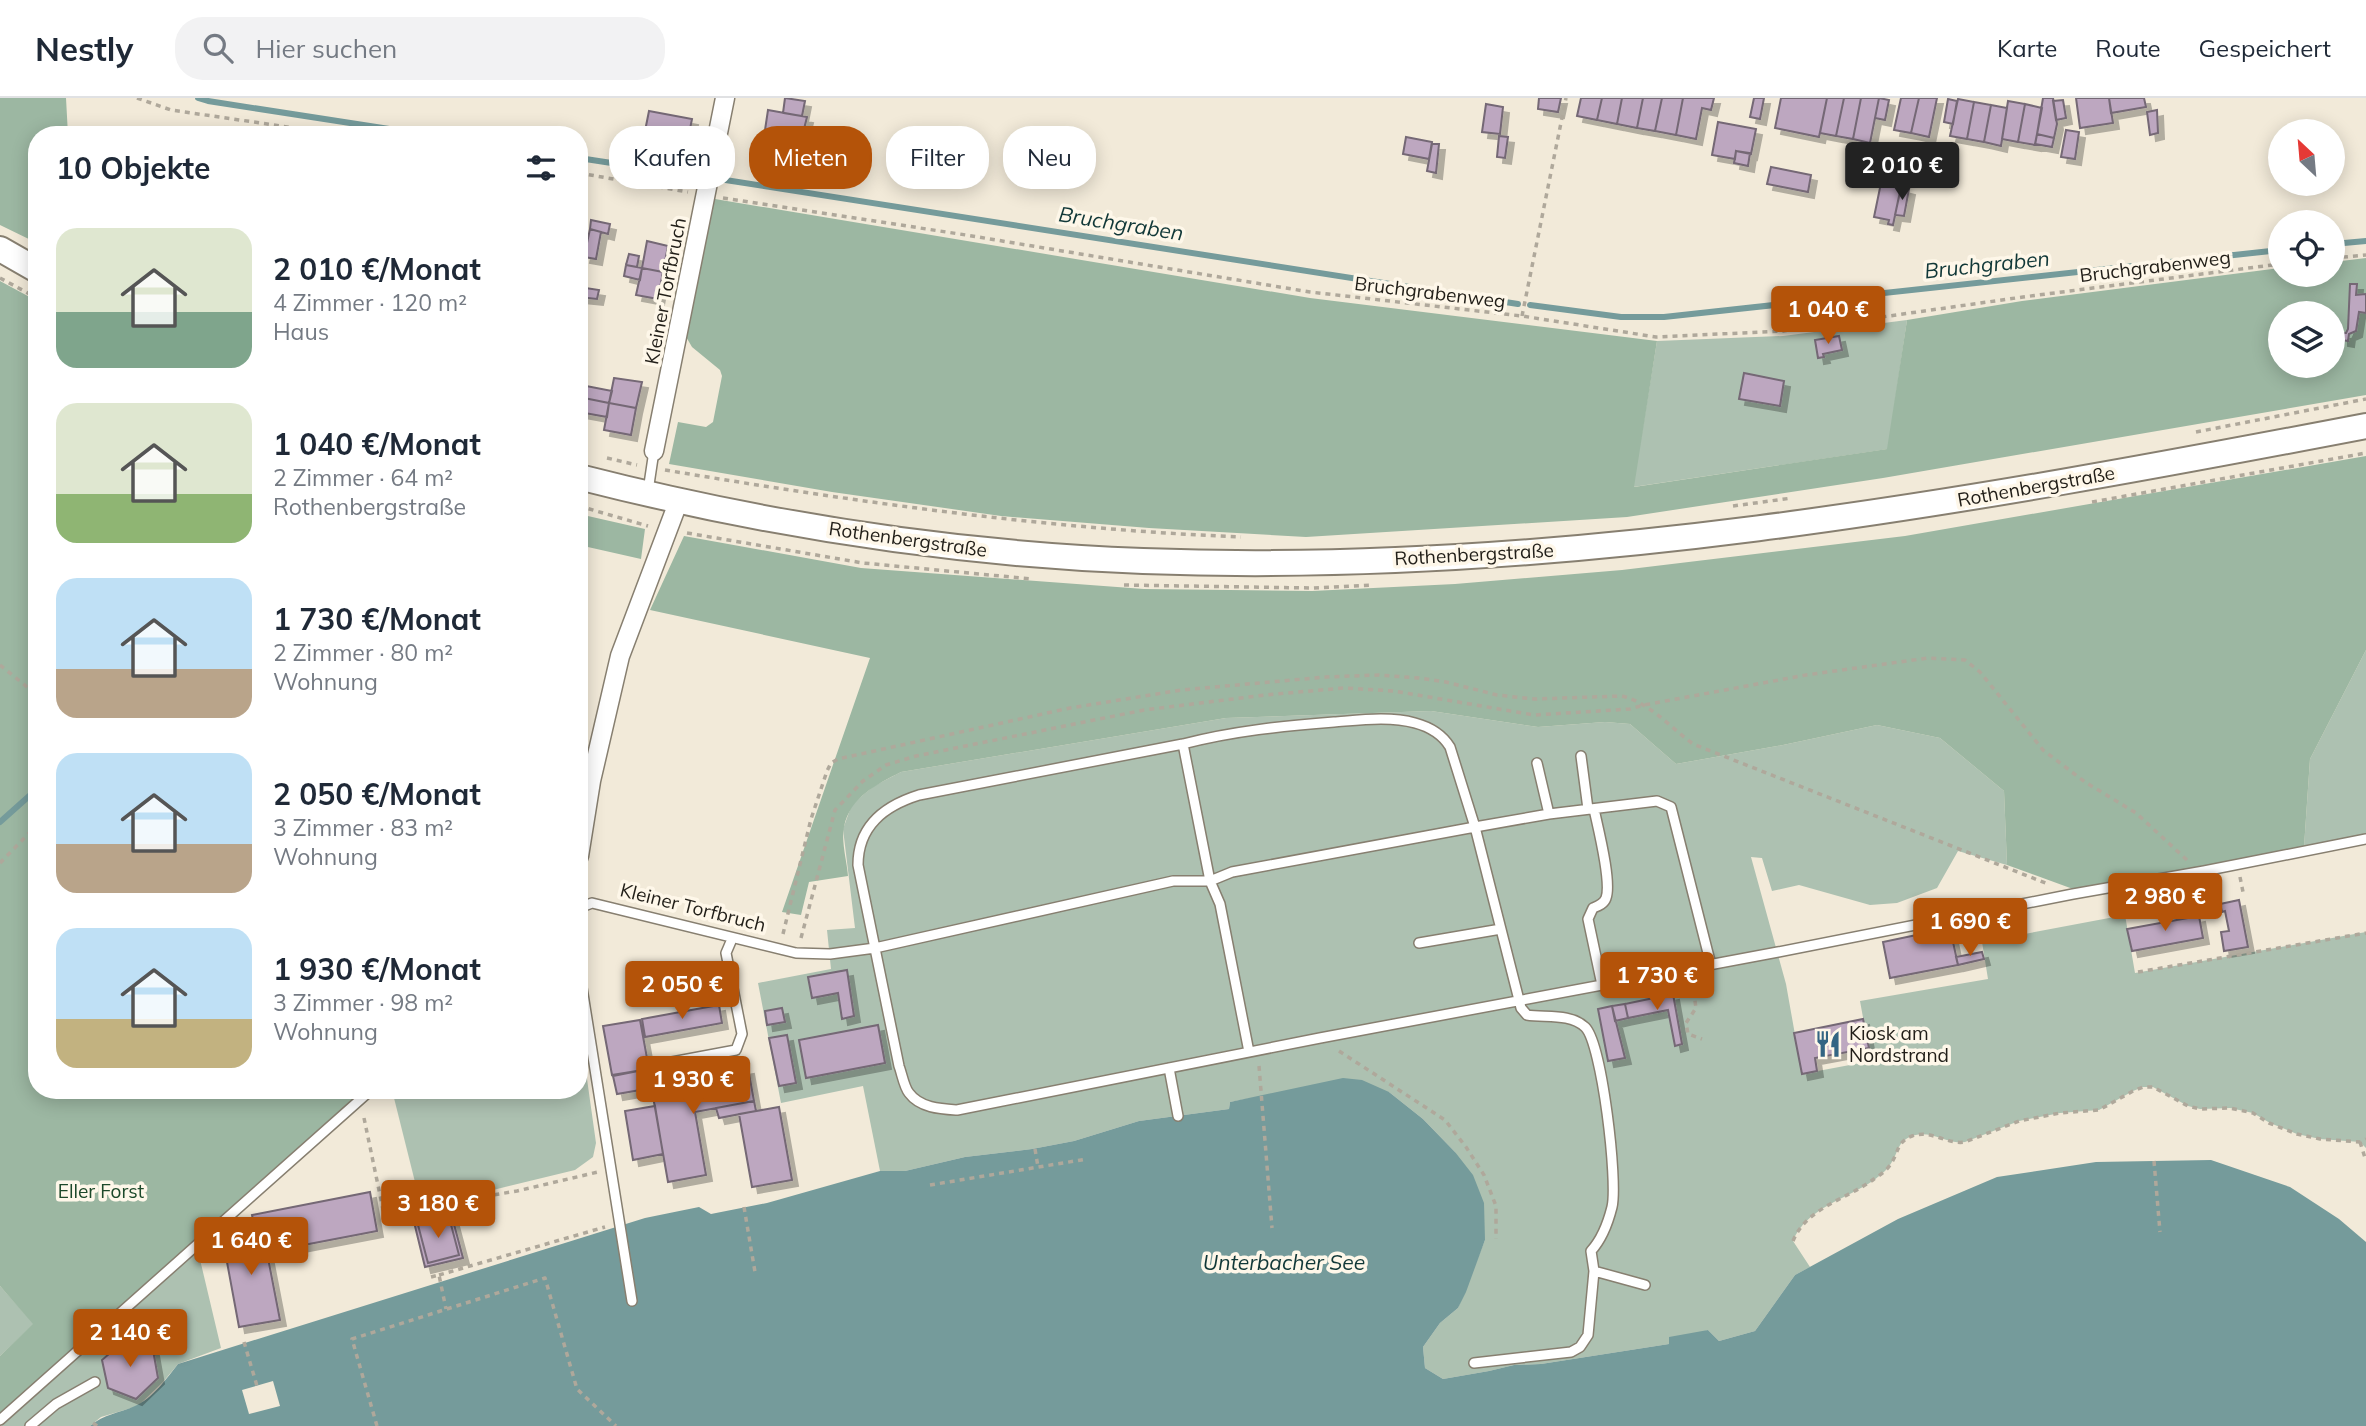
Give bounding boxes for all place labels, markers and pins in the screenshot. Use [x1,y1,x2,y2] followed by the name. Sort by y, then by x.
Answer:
[1837,142,1967,202] pin: 2 010 €
[1763,286,1893,346] pin: 1 040 €
[2100,874,2230,933] pin: 2 980 €
[1905,898,2035,958] pin: 1 690 €
[1592,953,1722,1012] pin: 1 730 €
[617,962,747,1021] pin: 2 050 €
[1849,1021,1949,1067] place label: Kiosk am Nordstrand
[1813,1029,1843,1059] restaurant icon: Kiosk am Nordstrand
[628,1056,758,1116] pin: 1 930 €
[373,1180,503,1240] pin: 3 180 €
[186,1218,316,1277] pin: 1 640 €
[65,1310,195,1369] pin: 2 140 €

